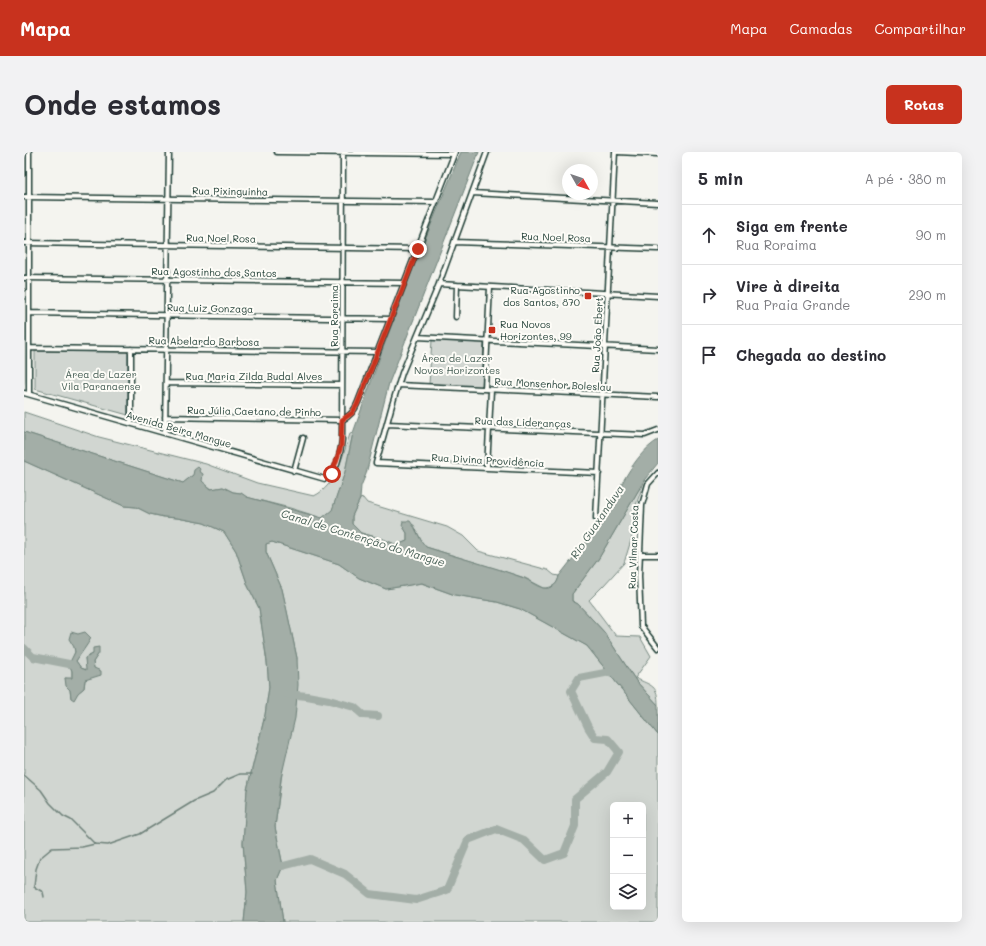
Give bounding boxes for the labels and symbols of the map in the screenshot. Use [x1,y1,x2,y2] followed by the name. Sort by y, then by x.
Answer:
[562,164,598,200] north arrow
[192,183,268,199] street label: Rua Pixinguinha
[521,229,591,245] street label: Rua Noel Rosa
[186,230,256,246] street label: Rua Noel Rosa
[409,240,427,258] route end
[151,264,277,280] street label: Rua Agostinho dos Santos
[503,283,580,309] place label: Rua Agostinho dos Santos, 870
[327,285,341,347] street label: Rua Roraima
[583,291,593,301] marker: Rua Agostinho dos Santos, 870
[588,297,606,373] street label: Rua João Ebert
[167,300,253,316] street label: Rua Luiz Gonzaga
[500,317,572,343] place label: Rua Novos Horizontes, 99
[487,325,497,335] marker: Rua Novos Horizontes, 99
[148,333,260,349] street label: Rua Abelardo Barbosa
[414,351,500,377] park label: Área de Lazer Novos Horizontes
[61,367,141,393] park label: Área de Lazer Vila Paranaense
[186,369,323,383] street label: Rua Maria Zilda Budal Alves
[494,374,612,394] street label: Rua Monsenhor Boleslau
[187,403,321,419] street label: Rua Júlia Caetano de Pinho
[125,407,233,451] street label: Avenida Beira Mangue
[475,413,572,431] street label: Rua das Lideranças
[431,450,545,470] street label: Rua Divina Providência
[323,465,341,483] route start
[566,482,627,561] water label: Rio Guaxanduva
[279,505,447,570] water label: Canal de Contenção do Mangue
[625,505,641,589] street label: Rua Vilmar Costa

